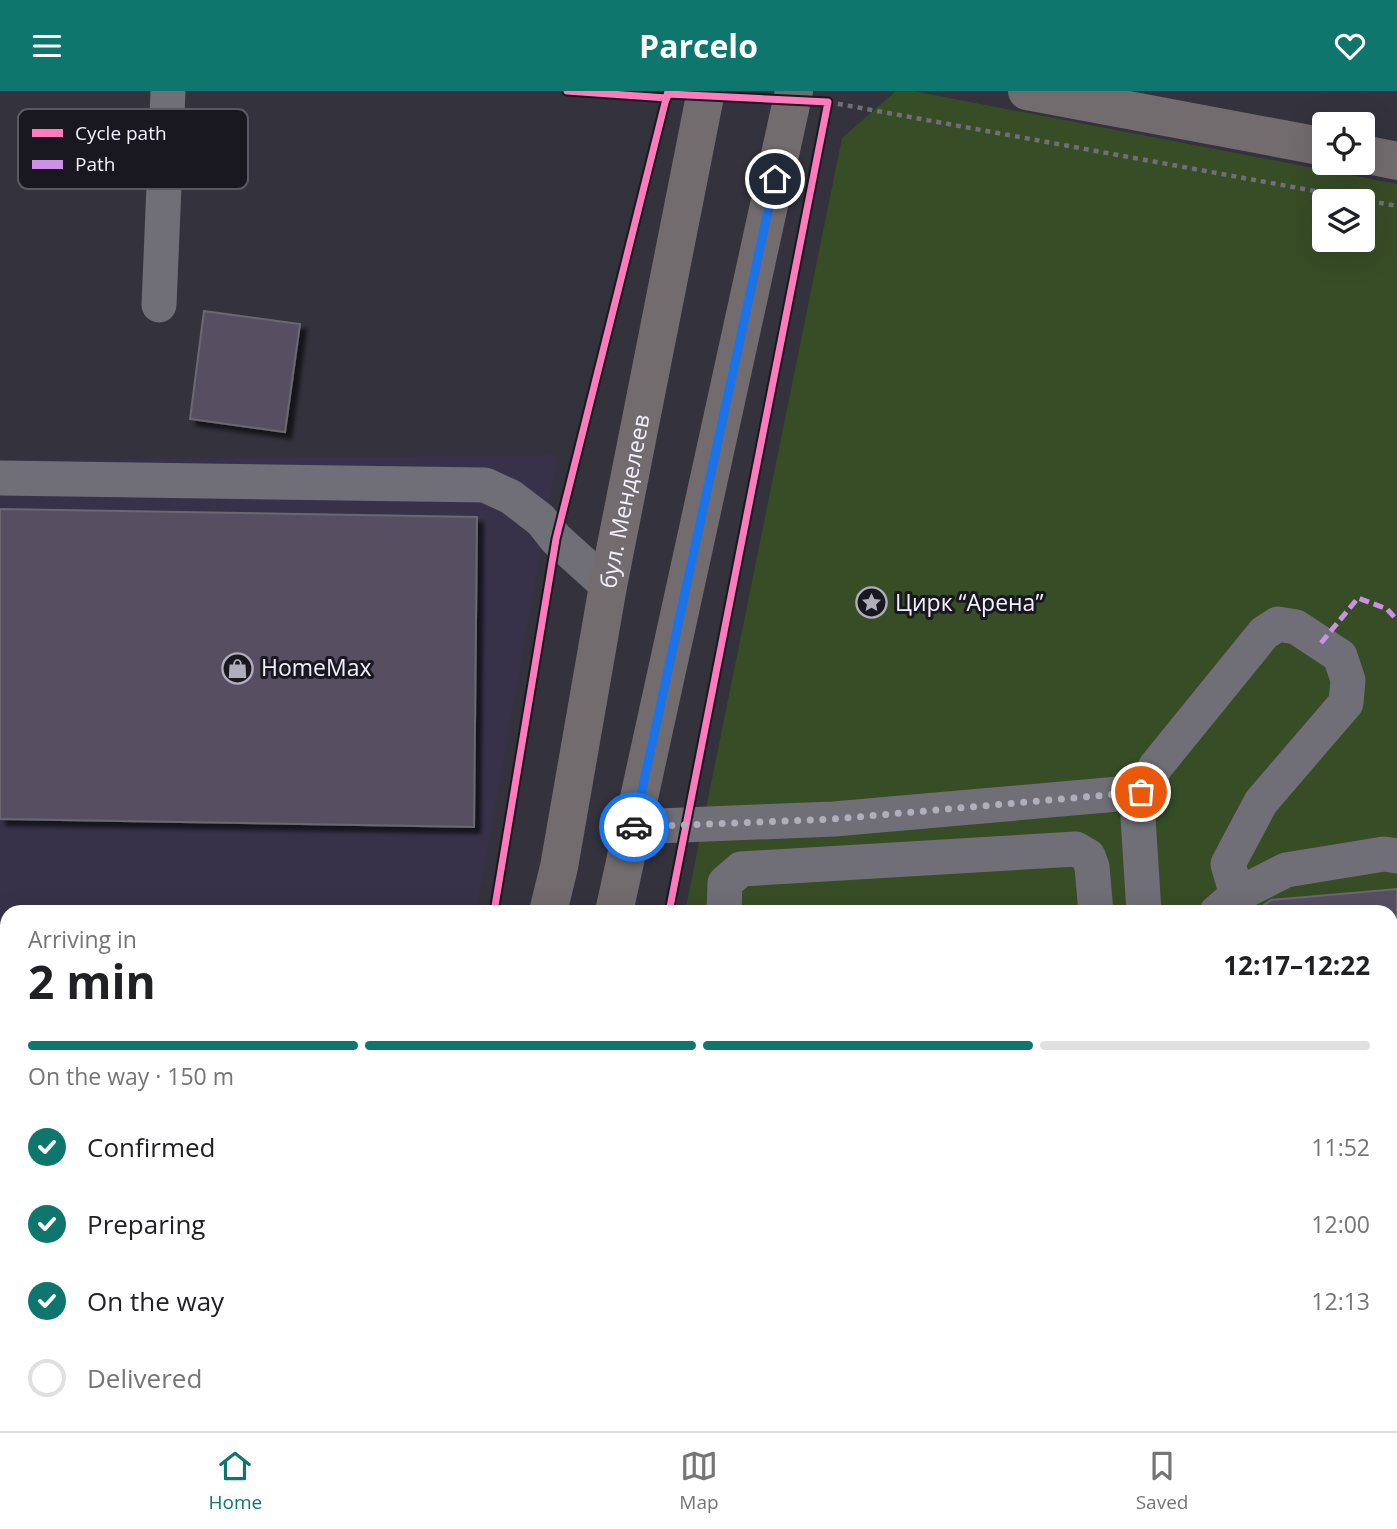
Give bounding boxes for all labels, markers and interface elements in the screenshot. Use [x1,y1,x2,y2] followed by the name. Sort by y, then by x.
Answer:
[639,24,758,67] text: Parcelo
[28,27,66,65] icon: menu
[1331,27,1369,65] icon: heart
[18,109,248,189] legend
[1312,112,1375,252] map controls
[1312,112,1375,175] button: locate
[75,120,167,146] text: Cycle path
[745,149,805,209] pin
[75,151,115,177] text: Path
[756,160,794,198] icon: home
[1312,189,1375,252] button: layers
[591,411,657,591] street label: бул. Менделеев
[855,586,889,620] place icon: Цирк “Арена”
[895,586,1043,618] place label: Цирк “Арена”
[221,651,255,685] shop icon: HomeMax
[261,651,372,683] place label: HomeMax
[1111,762,1171,822] pin
[1122,773,1160,811] icon: bag
[599,792,669,862] courier
[615,808,653,846] icon: car
[28,923,137,955] text: Arriving in
[1223,947,1370,983] text: 12:17–12:22
[28,950,156,1012] text: 2 min
[28,1060,234,1092] text: On the way · 150 m
[28,1128,66,1166] icon: check
[87,1129,215,1165] text: Confirmed
[1311,1131,1370,1163] text: 11:52
[28,1205,66,1243] icon: check
[87,1206,205,1242] text: Preparing
[1311,1208,1370,1240] text: 12:00
[28,1282,66,1320] icon: check
[87,1283,224,1319] text: On the way
[1311,1285,1370,1317] text: 12:13
[87,1360,202,1396] text: Delivered
[209,1447,262,1515] tab: Home
[679,1447,719,1515] tab: Map
[1136,1447,1188,1515] tab: Saved

